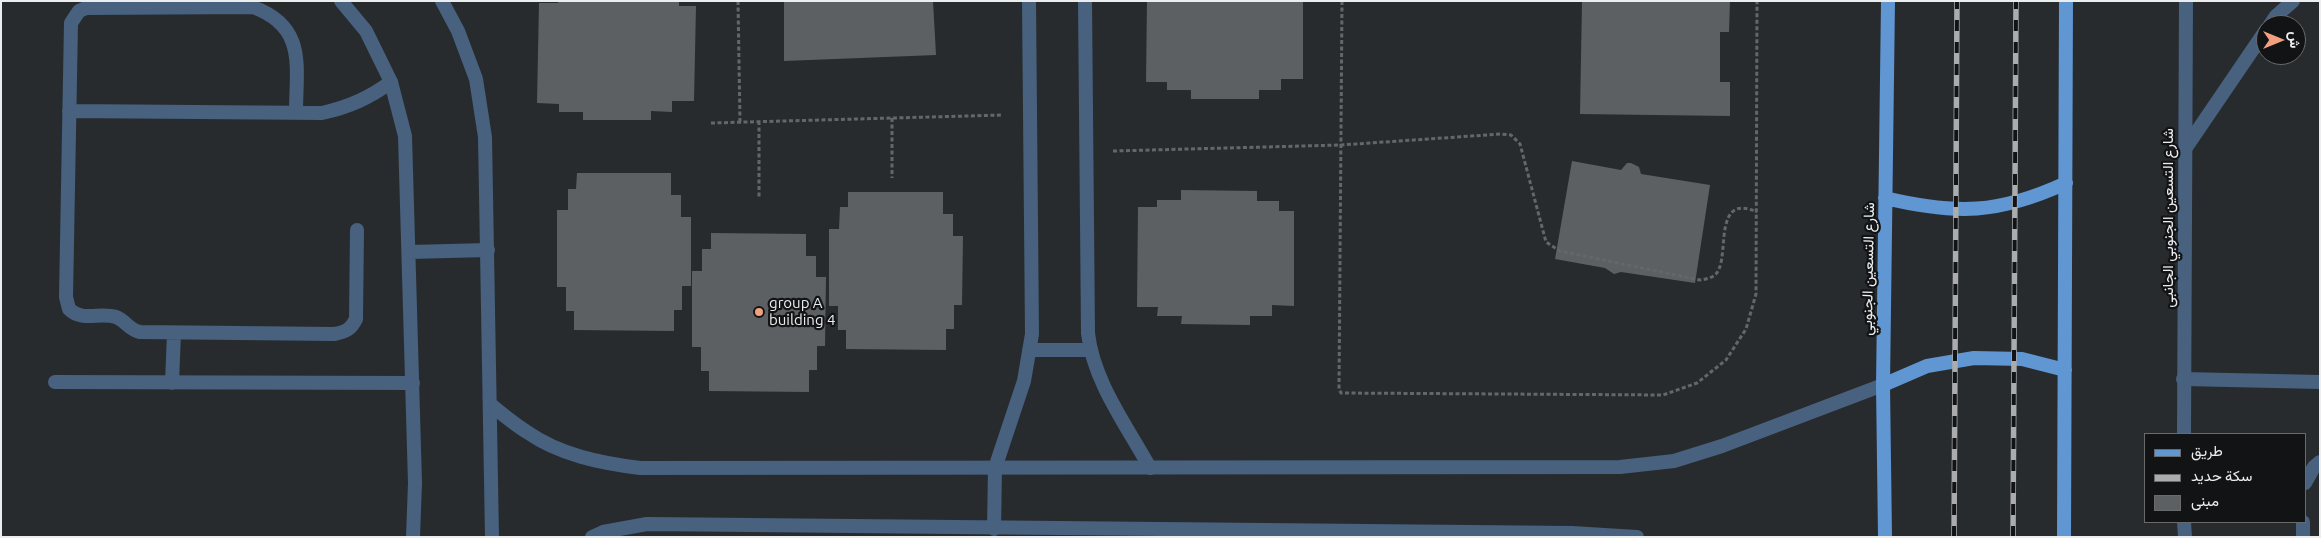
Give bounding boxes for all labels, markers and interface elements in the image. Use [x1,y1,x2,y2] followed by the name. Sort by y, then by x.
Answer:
[2256,15,2306,65] north arrow
[2287,32,2303,48] text: ش
[2159,128,2177,308] street label: شارع التسعين الجنوبي الجانبى
[1858,202,1878,336] street label: شارع التسعين الجنوبي
[769,294,835,329] place label: group A building 4
[753,306,765,318] marker: group A building 4
[2144,433,2306,523] legend
[2191,442,2223,459] text: طريق
[2191,467,2252,484] text: سكة حديد
[2191,492,2219,509] text: مبنى

